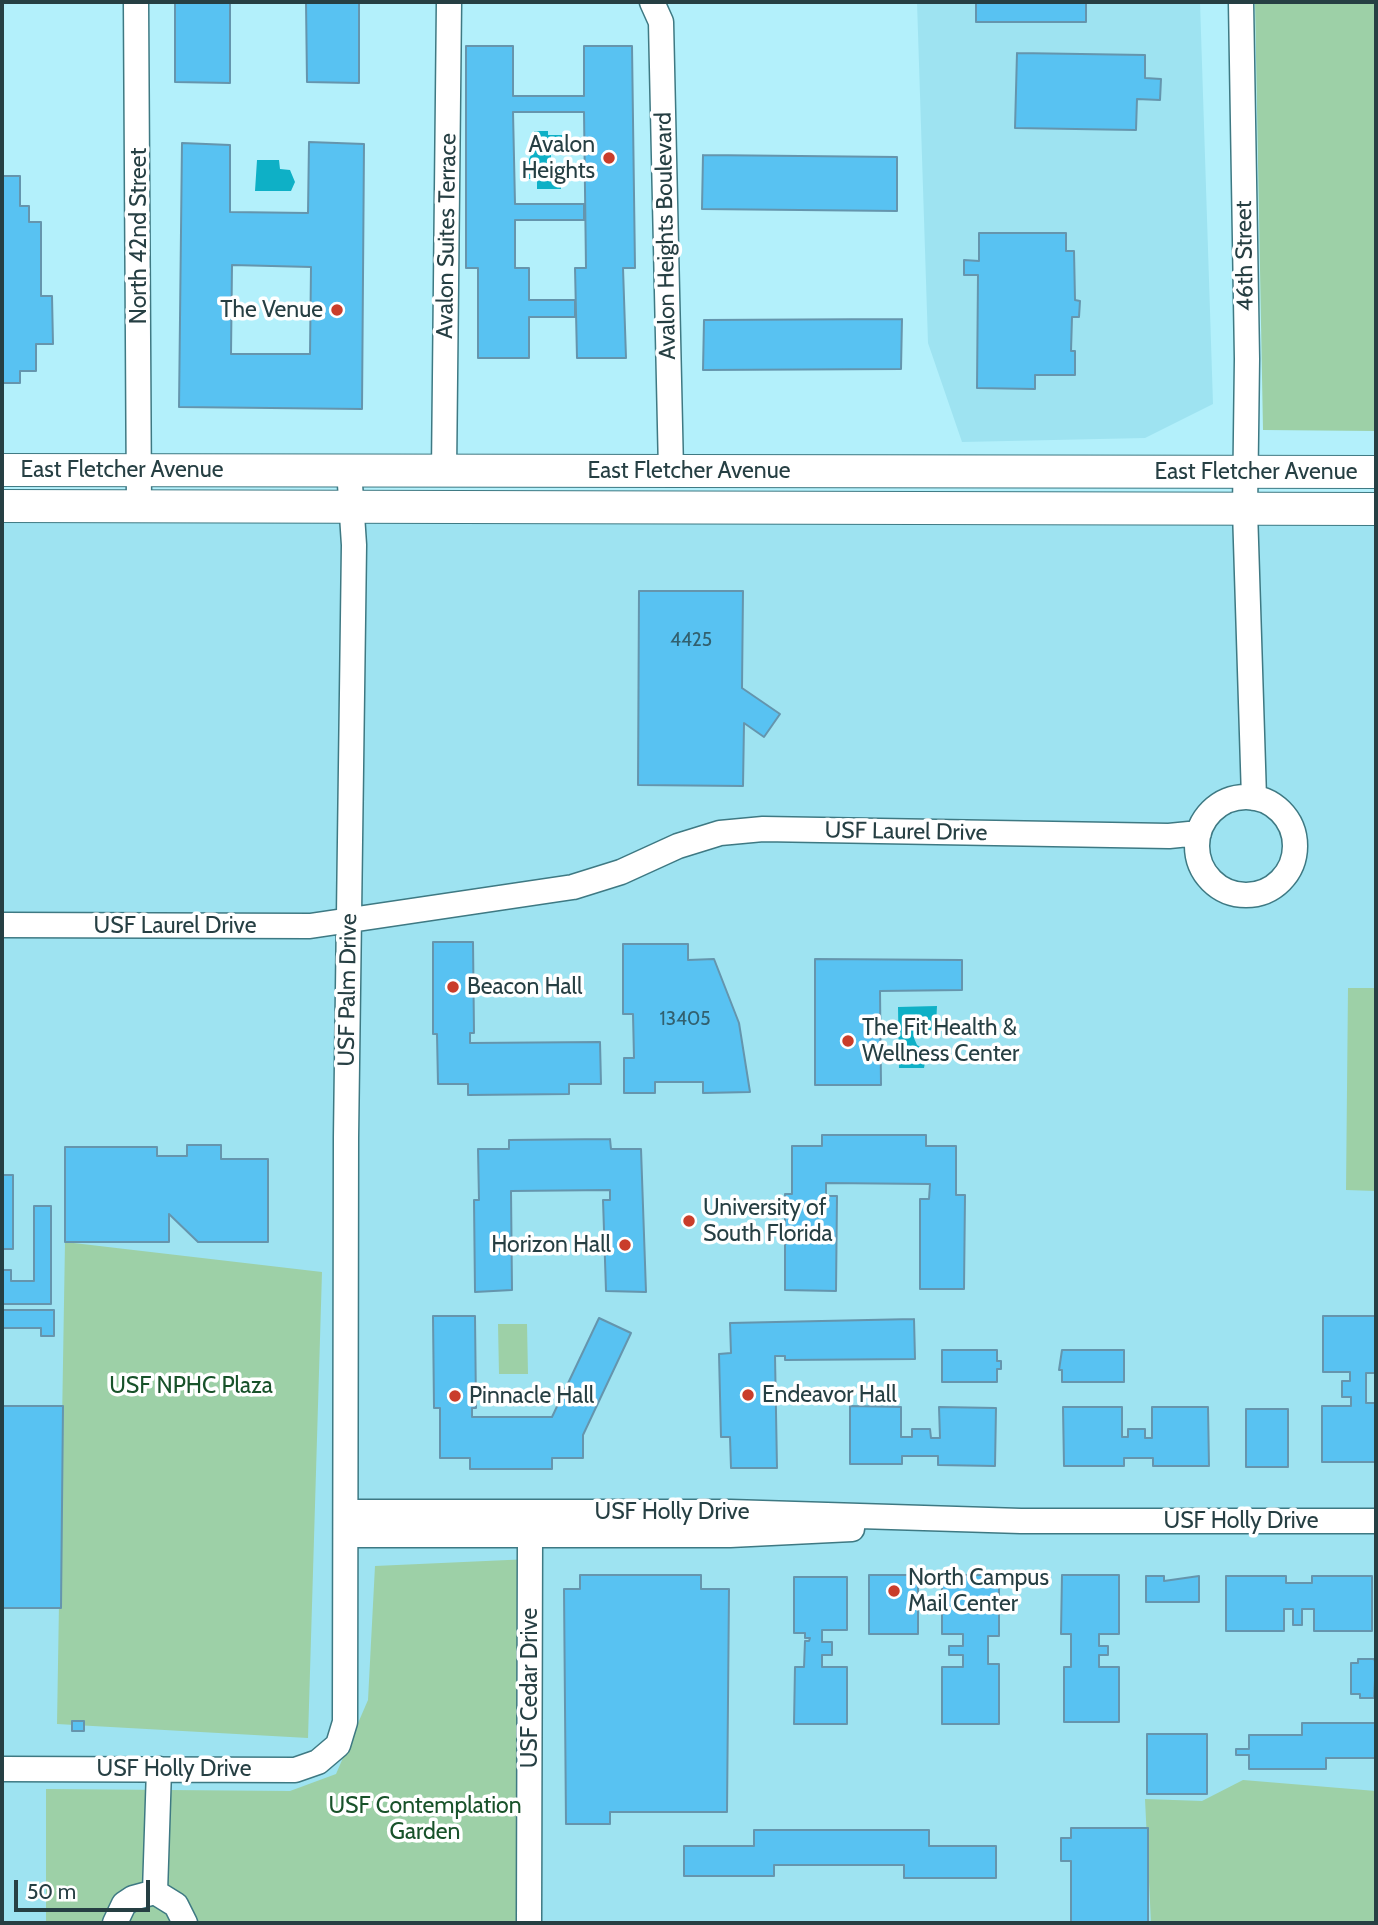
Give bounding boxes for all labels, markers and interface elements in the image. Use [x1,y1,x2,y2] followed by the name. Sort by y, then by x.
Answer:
[650,112,682,360] street label: Avalon Heights Boulevard
[521,131,595,185] place label: Avalon Heights
[431,133,463,339] street label: Avalon Suites Terrace
[125,148,153,324] street label: North 42nd Street
[601,150,617,166] marker: Avalon Heights
[1230,200,1260,312] street label: 46th Street
[220,296,323,324] place label: The Venue
[329,302,345,318] marker: The Venue
[20,456,224,484] street label: East Fletcher Avenue
[587,457,791,485] street label: East Fletcher Avenue
[1154,458,1358,486] street label: East Fletcher Avenue
[670,629,712,651] house number: 4425
[824,817,988,847] street label: USF Laurel Drive
[94,912,256,940] street label: USF Laurel Drive
[333,913,363,1067] street label: USF Palm Drive
[467,973,582,1001] place label: Beacon Hall
[445,979,461,995] marker: Beacon Hall
[660,1008,710,1030] house number: 13405
[862,1014,1019,1068] place label: The Fit Health & Wellness Center
[840,1033,856,1049] marker: The Fit Health & Wellness Center
[703,1194,832,1248] place label: University of South Florida
[681,1213,697,1229] marker: University of South Florida
[491,1231,611,1259] place label: Horizon Hall
[617,1237,633,1253] marker: Horizon Hall
[109,1372,273,1400] park label: USF NPHC Plaza
[762,1381,897,1409] place label: Endeavor Hall
[469,1382,594,1410] place label: Pinnacle Hall
[740,1387,756,1403] marker: Endeavor Hall
[447,1388,463,1404] marker: Pinnacle Hall
[595,1498,749,1526] street label: USF Holly Drive
[1164,1507,1318,1535] street label: USF Holly Drive
[908,1564,1049,1618] place label: North Campus Mail Center
[886,1583,902,1599] marker: North Campus Mail Center
[516,1608,544,1768] street label: USF Cedar Drive
[97,1755,251,1783] street label: USF Holly Drive
[328,1792,522,1846] park label: USF Contemplation Garden
[18,1866,154,1910] scale bar
[27,1879,76,1904] text: 50 m

